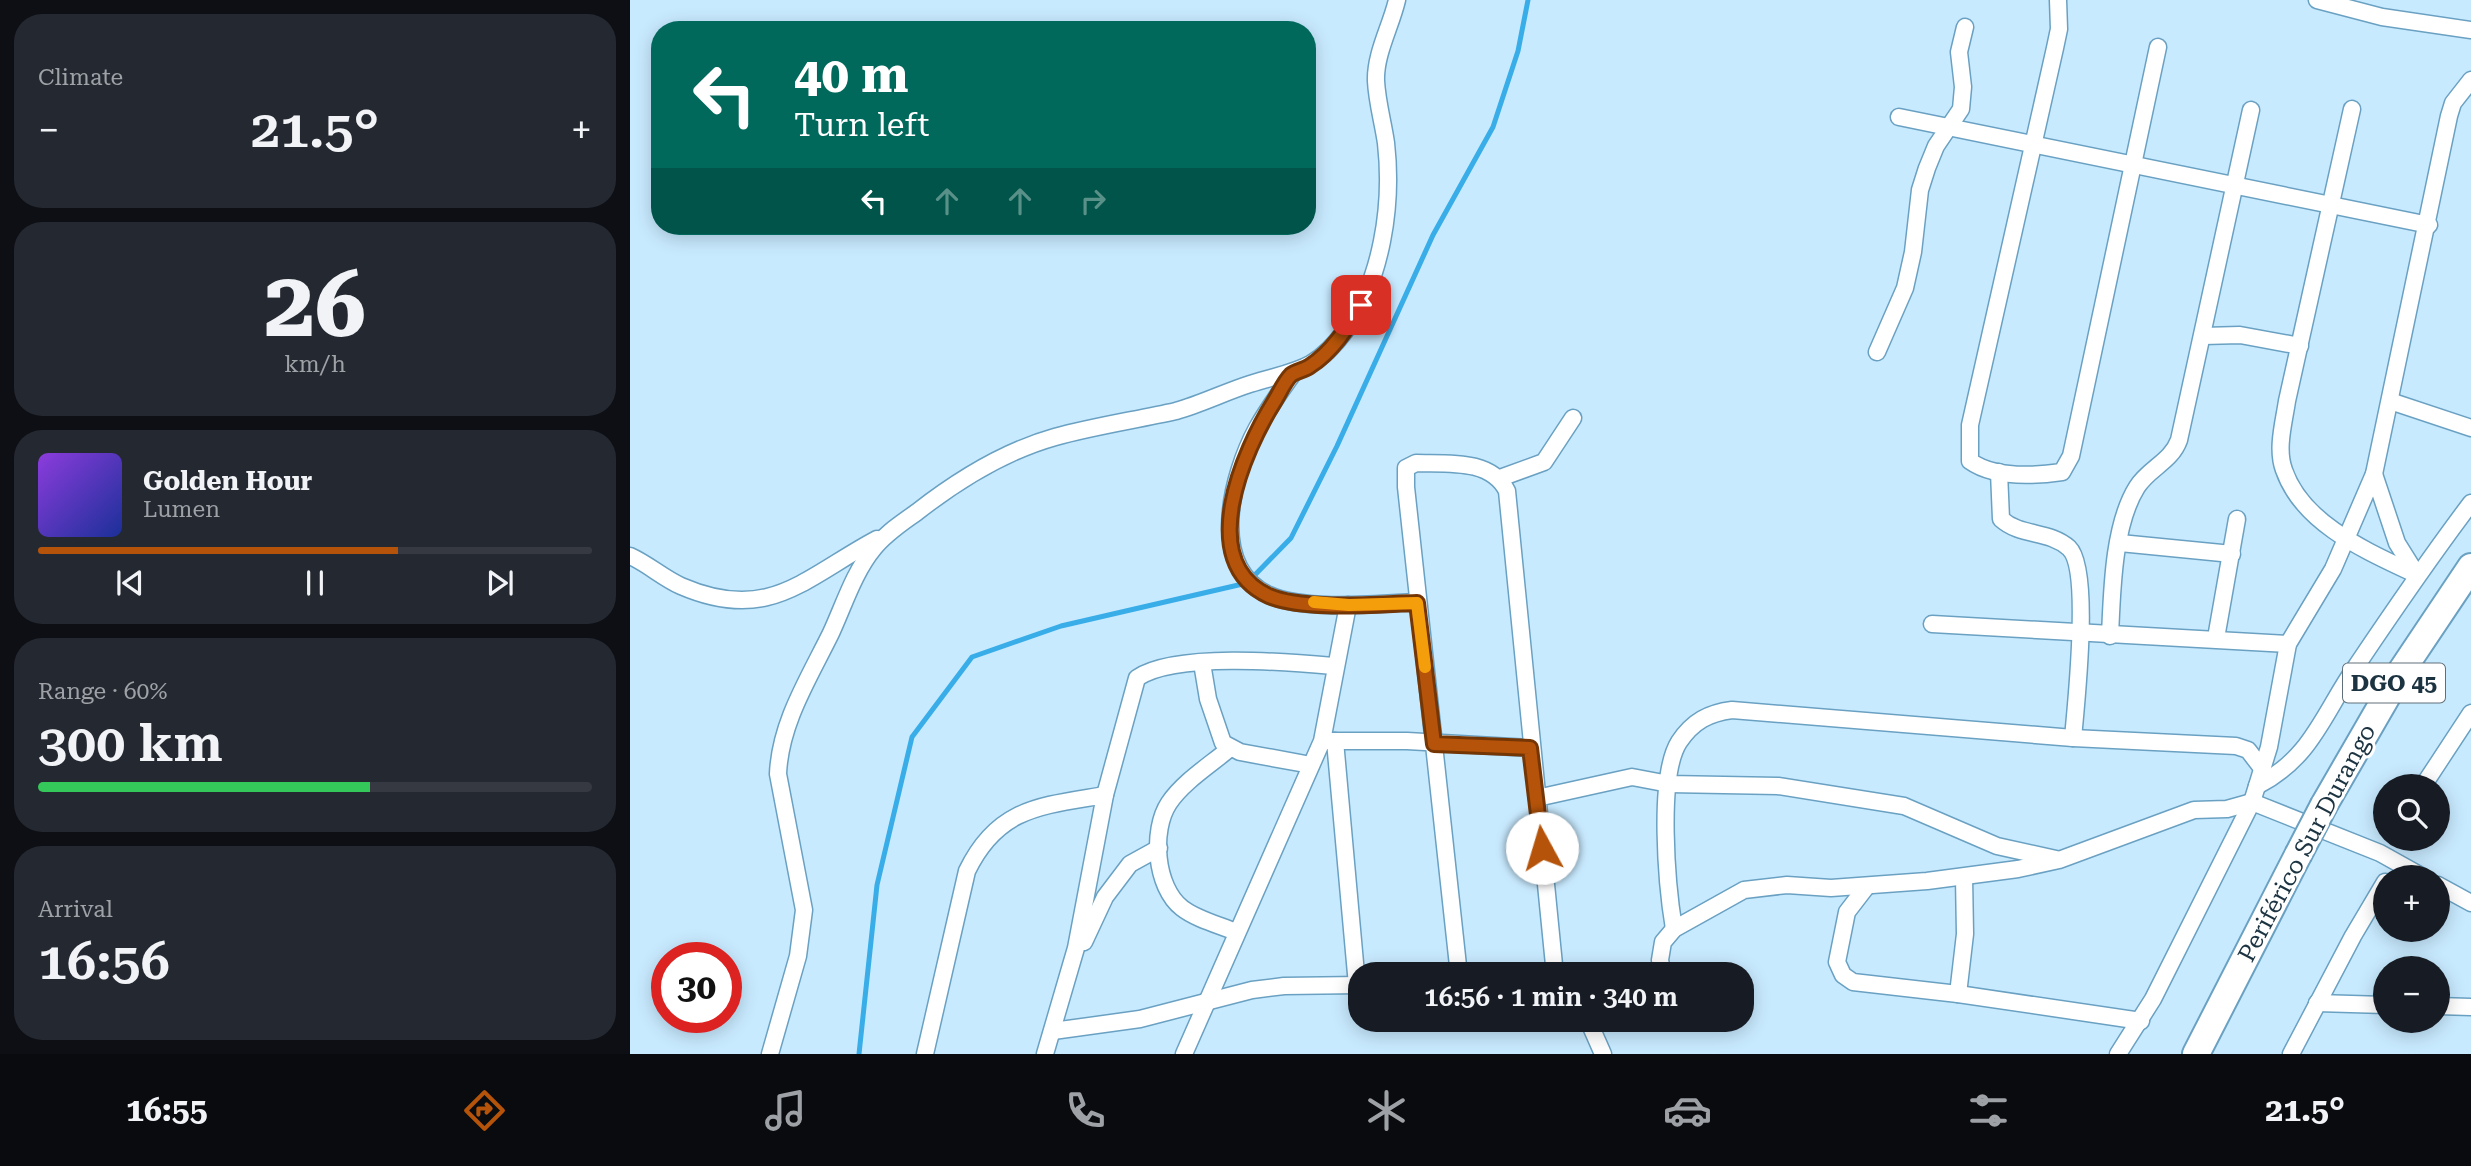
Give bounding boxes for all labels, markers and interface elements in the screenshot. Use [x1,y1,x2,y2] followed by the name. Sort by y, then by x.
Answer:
[794,47,909,104] text: 40 m
[679,49,770,140] icon: left
[38,64,123,91] text: Climate
[251,99,379,160] text: 21.5°
[794,106,929,144] text: Turn left
[38,108,59,152] text: −
[571,108,592,152] text: +
[855,182,893,220] icon: left
[928,182,966,220] icon: ahead
[1001,182,1039,220] icon: ahead
[1074,182,1112,220] icon: right
[264,252,366,358] text: 26
[1331,275,1391,335] pin
[1342,286,1380,324] icon: arrive
[284,351,346,378] text: km/h
[143,466,312,496] text: Golden Hour
[143,496,220,523] text: Lumen
[111,564,149,602] icon: previous
[296,564,334,602] icon: pause
[481,564,519,602] icon: next
[2343,664,2445,702] road number: DGO 45
[38,678,167,705] text: Range · 60%
[38,713,223,774] text: 300 km
[2232,719,2382,967] street label: Periférico Sur Durango
[2373,774,2450,1033] map controls
[2373,774,2450,851] button: search
[1505,811,1579,885] position arrow
[2373,865,2450,942] button: +
[38,896,113,923] text: Arrival
[38,931,170,992] text: 16:56
[651,942,742,1033] speed limit sign: 30
[2373,956,2450,1033] button: −
[1424,982,1678,1012] text: 16:56 · 1 min · 340 m
[460,1086,509,1135] icon: directions
[761,1086,810,1135] icon: music
[1061,1086,1110,1135] icon: phone
[1362,1086,1411,1135] icon: climate
[1663,1086,1712,1135] icon: car
[1964,1086,2013,1135] icon: filters
[126,1091,208,1129] text: 16:55
[2265,1091,2345,1129] text: 21.5°

